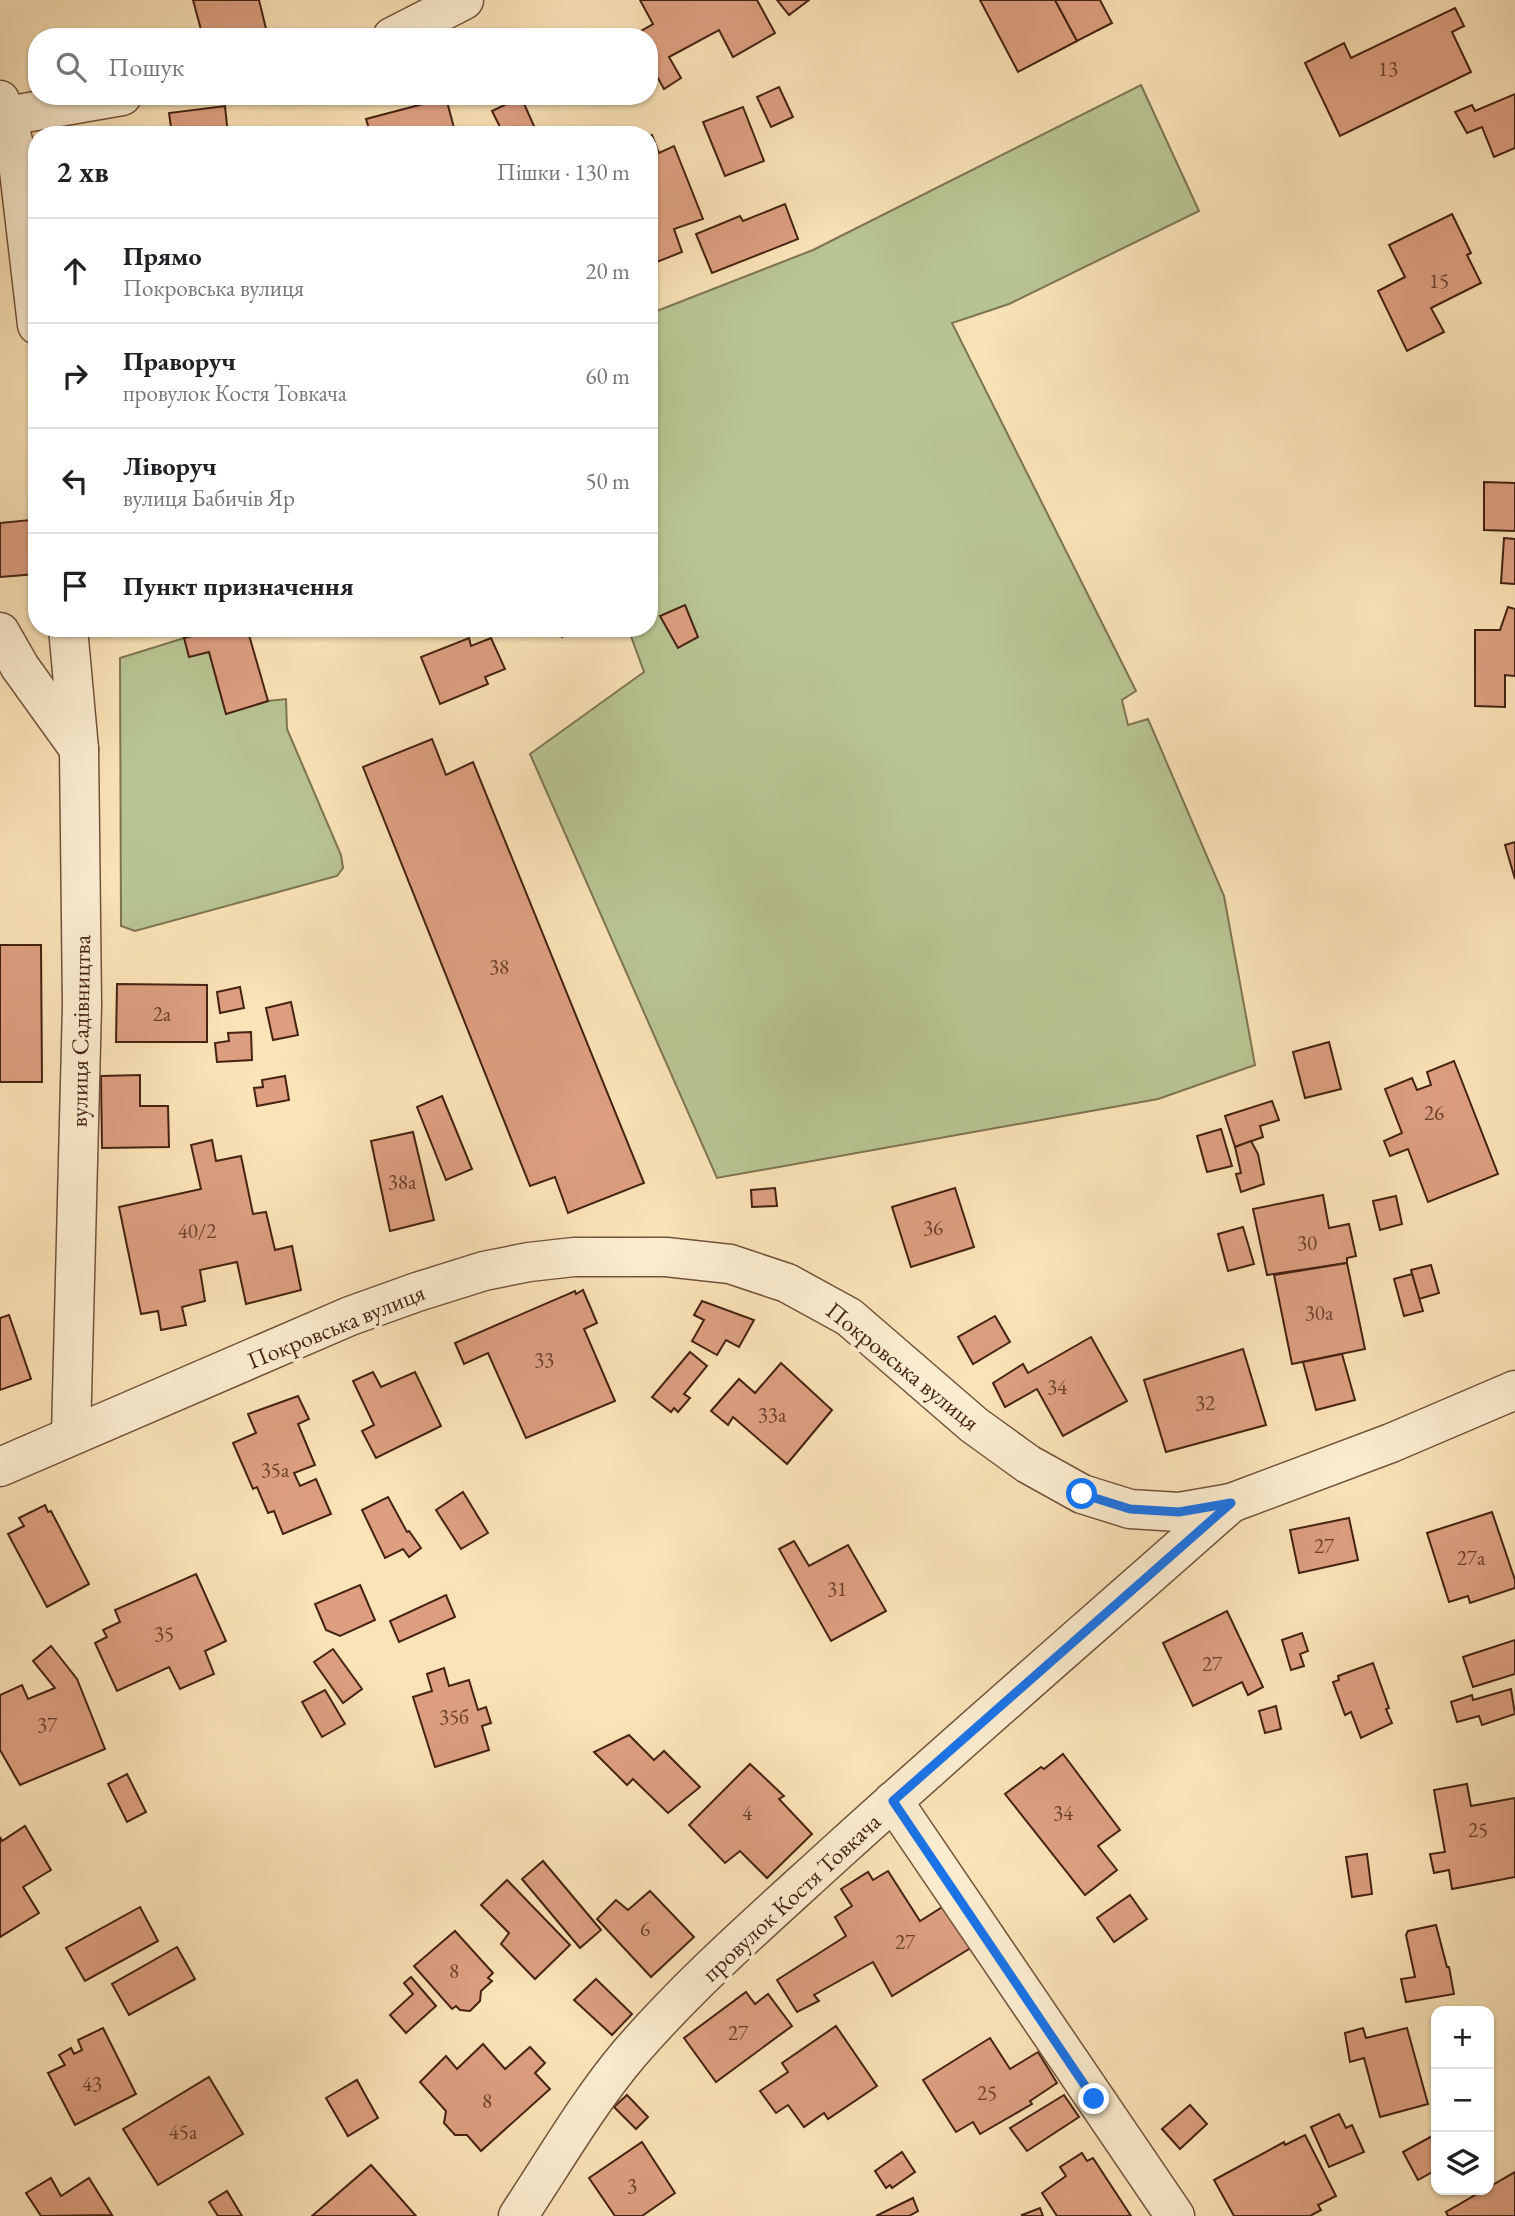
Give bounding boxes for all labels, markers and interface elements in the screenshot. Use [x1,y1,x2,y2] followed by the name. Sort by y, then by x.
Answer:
[28,28,658,105] search box
[52,48,90,86] icon: search
[108,50,184,84] text: Пошук
[1378,55,1398,82] house number: 13
[56,152,109,191] text: 2 хв
[497,157,630,187] text: Пішки · 130 m
[123,239,202,273] text: Прямо
[56,252,94,290] icon: ahead
[585,256,630,286] text: 20 m
[1429,267,1449,294] house number: 15
[123,273,304,303] text: Покровська вулиця
[123,344,236,378] text: Праворуч
[56,357,94,395] icon: right
[585,361,630,391] text: 60 m
[123,378,347,408] text: провулок Костя Товкача
[123,449,217,483] text: Ліворуч
[56,462,94,500] icon: left
[585,466,630,496] text: 50 m
[123,483,295,513] text: вулиця Бабичів Яр
[56,567,94,605] icon: arrive
[123,569,354,603] text: Пункт призначення
[63,934,97,1128] street label: вулиця Садівництва
[489,953,509,980] house number: 38
[153,1000,172,1027] house number: 2а
[1424,1099,1444,1126] house number: 26
[388,1168,417,1195] house number: 38а
[923,1214,943,1241] house number: 36
[178,1217,216,1244] house number: 40/2
[1297,1229,1317,1256] house number: 30
[243,1276,430,1376] street label: Покровська вулиця
[820,1294,986,1438] street label: Покровська вулиця
[1305,1299,1334,1326] house number: 30а
[534,1346,554,1373] house number: 33
[1047,1373,1068,1400] house number: 34
[1195,1389,1215,1416] house number: 32
[758,1401,787,1428] house number: 33а
[261,1456,290,1483] house number: 35а
[1066,1478,1097,1509] route start
[1314,1532,1335,1559] house number: 27
[1457,1544,1486,1571] house number: 27а
[827,1575,847,1602] house number: 31
[154,1620,174,1647] house number: 35
[1202,1650,1223,1677] house number: 27
[439,1703,469,1730] house number: 35б
[37,1711,58,1738] house number: 37
[742,1799,753,1826] house number: 4
[1053,1799,1074,1826] house number: 34
[695,1806,887,1988] street label: провулок Костя Товкача
[1468,1816,1488,1843] house number: 25
[640,1915,650,1942] house number: 6
[895,1928,916,1955] house number: 27
[449,1957,459,1984] house number: 8
[1431,2006,1494,2195] map controls
[1431,2006,1494,2069] button: +
[728,2019,749,2046] house number: 27
[1431,2069,1494,2132] button: −
[82,2070,102,2097] house number: 43
[977,2079,997,2106] house number: 25
[1078,2083,1109,2114] route end
[482,2087,492,2114] house number: 8
[169,2118,198,2145] house number: 45а
[1431,2132,1494,2195] button: layers
[627,2172,637,2199] house number: 3

